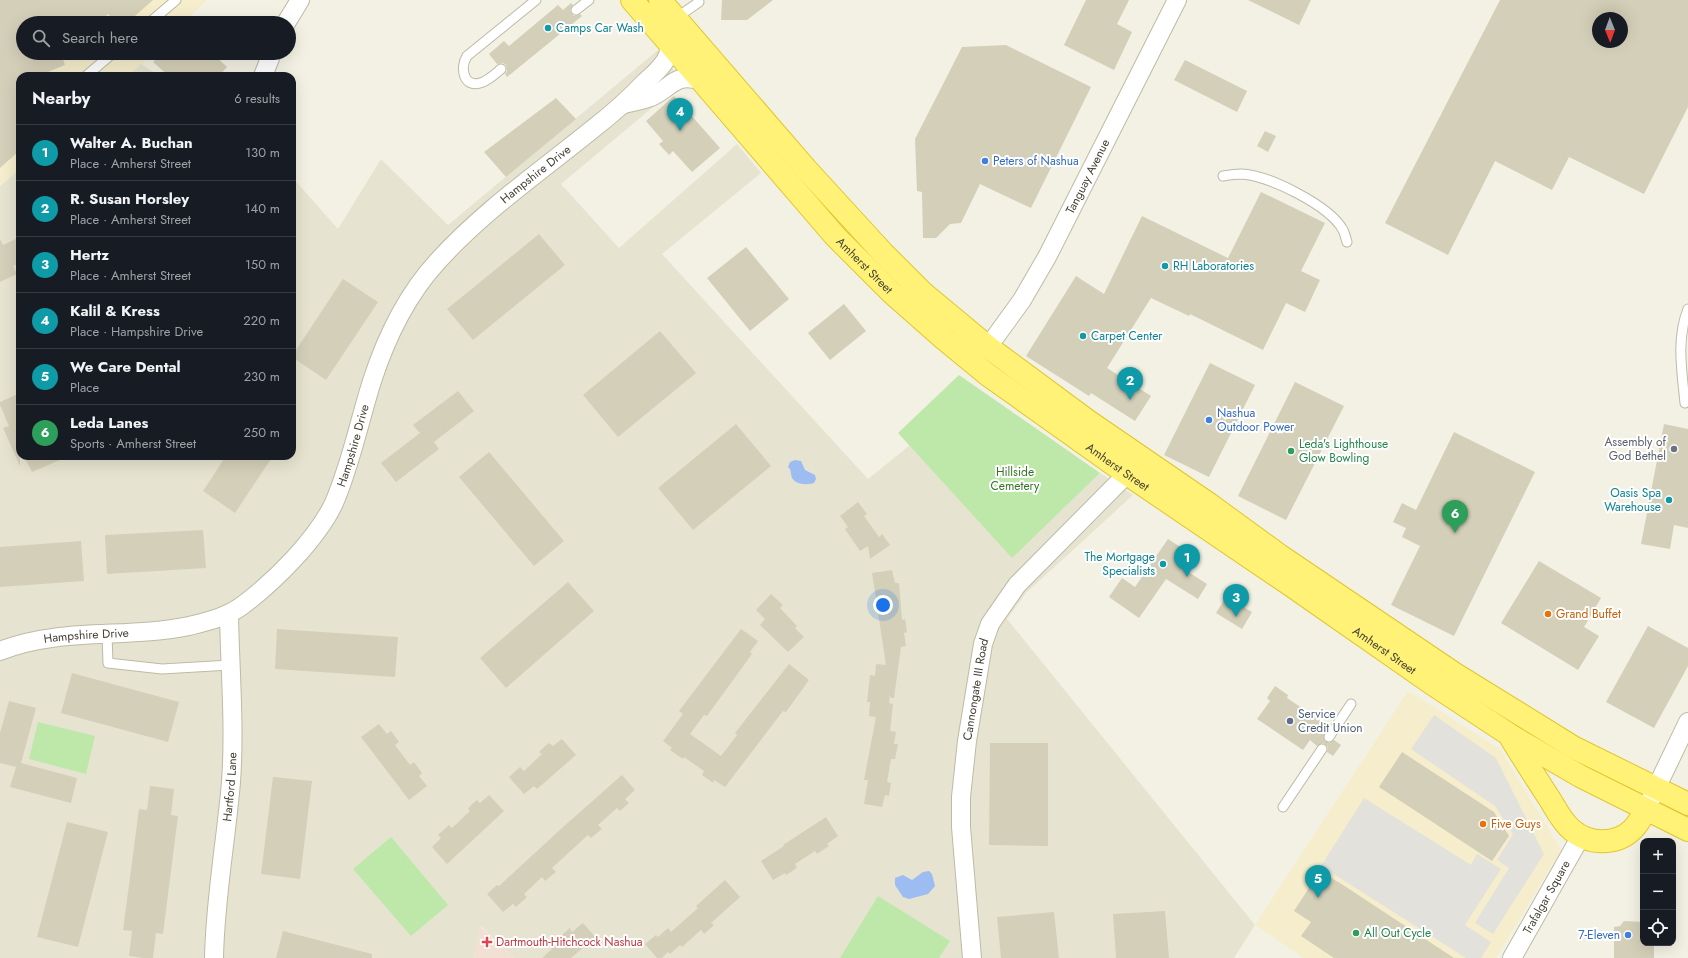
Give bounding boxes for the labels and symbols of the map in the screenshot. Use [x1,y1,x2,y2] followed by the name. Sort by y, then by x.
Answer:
[1592,12,1628,48] north arrow
[556,19,644,37] place label: Camps Car Wash
[543,23,553,33] marker: Camps Car Wash
[667,98,693,131] pin: 4
[1061,136,1114,217] street label: Tanguay Avenue
[496,141,575,208] street label: Hampshire Drive
[993,152,1079,170] place label: Peters of Nashua
[980,156,990,166] marker: Peters of Nashua
[832,233,897,298] street label: Amherst Street
[1173,257,1254,275] place label: RH Laboratories
[1160,261,1170,271] marker: RH Laboratories
[1091,327,1163,345] place label: Carpet Center
[1078,331,1088,341] marker: Carpet Center
[1117,367,1143,400] pin: 2
[332,402,374,489] street label: Hampshire Drive
[1217,404,1295,436] place label: Nashua Outdoor Power
[1204,415,1214,425] marker: Nashua Outdoor Power
[1604,433,1667,465] place label: Assembly of God Bethel
[1299,435,1388,467] place label: Leda's Lighthouse Glow Bowling
[1082,438,1153,496] street label: Amherst Street
[1669,444,1679,454] marker: Assembly of God Bethel
[1286,446,1296,456] marker: Leda's Lighthouse Glow Bowling
[991,463,1040,495] park label: Hillside Cemetery
[1604,484,1661,516] place label: Oasis Spa Warehouse
[1664,495,1674,505] marker: Oasis Spa Warehouse
[1442,500,1468,533] pin: 6
[1174,544,1200,577] pin: 1
[1084,548,1155,580] place label: The Mortgage Specialists
[1158,559,1168,569] marker: The Mortgage Specialists
[1223,584,1249,617] pin: 3
[873,595,893,615] your location
[1556,605,1621,623] place label: Grand Buffet
[1543,609,1553,619] marker: Grand Buffet
[1349,622,1420,679] street label: Amherst Street
[42,624,129,648] street label: Hampshire Drive
[958,636,993,742] street label: Cannongate III Road
[1298,705,1363,737] place label: Service Credit Union
[1285,716,1295,726] marker: Service Credit Union
[218,752,241,823] street label: Hartford Lane
[1491,815,1541,833] place label: Five Guys
[1478,819,1488,829] marker: Five Guys
[1518,857,1575,937] street label: Trafalgar Square
[1305,865,1331,898] pin: 5
[1364,924,1431,942] place label: All Out Cycle
[1578,926,1620,944] place label: 7-Eleven
[1351,928,1361,938] marker: All Out Cycle
[1623,930,1633,940] marker: 7-Eleven
[496,933,643,951] place label: Dartmouth-Hitchcock Nashua
[481,936,493,948] marker: Dartmouth-Hitchcock Nashua

